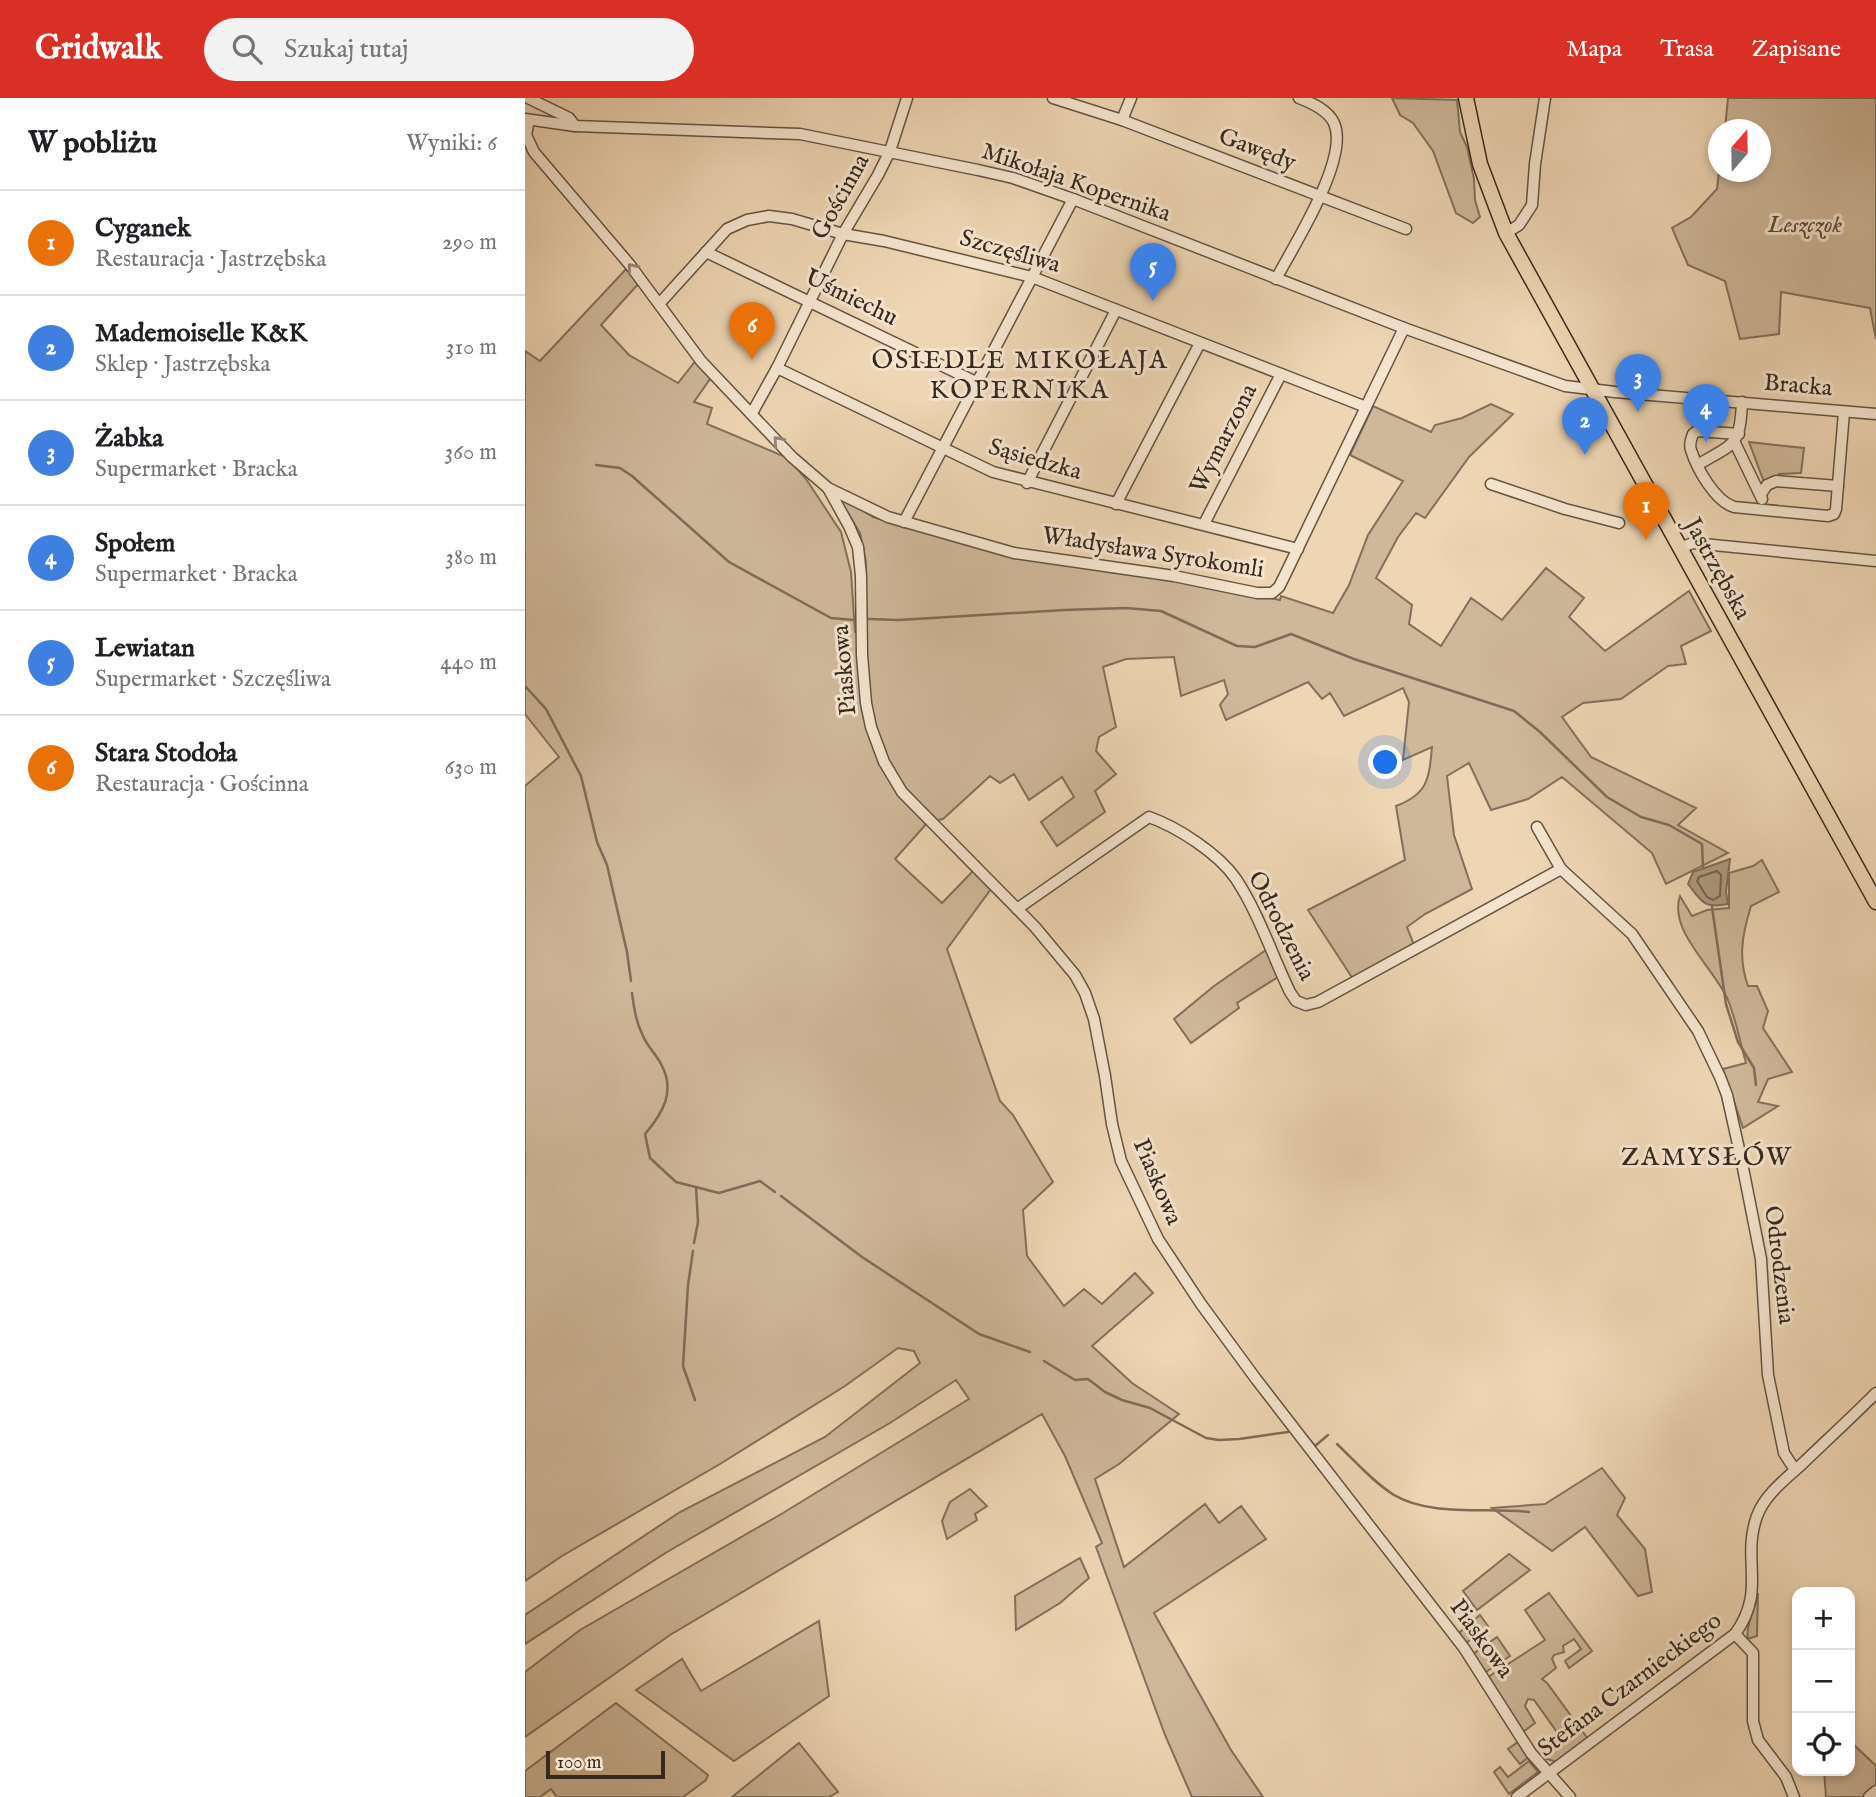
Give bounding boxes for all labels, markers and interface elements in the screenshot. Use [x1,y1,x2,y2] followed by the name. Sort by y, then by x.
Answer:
[204,18,694,81] search box
[35,28,162,70] text: Gridwalk
[228,30,266,68] icon: search
[284,33,409,66] text: Szukaj tutaj
[1566,34,1622,65] text: Mapa
[1660,34,1714,65] text: Trasa
[1752,34,1841,65] text: Zapisane
[1708,119,1771,182] north arrow
[1214,121,1300,179] street label: Gawędy
[28,125,157,163] text: W pobliżu
[406,129,497,158] text: Wyniki: 6
[977,136,1175,230] street label: Mikołaja Kopernika
[805,148,877,245] street label: Gościnna
[1767,210,1843,241] park label: Leszczok
[95,212,191,245] text: Cyganek
[956,223,1064,281] street label: Szczęśliwa
[47,228,55,257] text: 1
[442,228,497,257] text: 290 m
[1130,243,1176,301] pin: 5
[95,245,327,274] text: Restauracja · Jastrzębska
[800,262,902,334] street label: Uśmiechu
[627,263,640,275] one-way arrow
[729,302,775,360] pin: 6
[95,317,307,350] text: Mademoiselle K&K
[46,333,56,362] text: 2
[446,333,497,362] text: 310 m
[871,344,1169,407] district label: OSIEDLE MIKOŁAJA KOPERNIKA
[95,350,270,379] text: Sklep · Jastrzębska
[1615,354,1661,412] pin: 3
[1762,368,1834,404] street label: Bracka
[1183,378,1265,499] street label: Wymarzona
[1683,384,1729,442] pin: 4
[1562,397,1608,455] pin: 2
[95,422,163,455] text: Żabka
[985,432,1086,488] street label: Sąsiedzka
[774,436,786,449] one-way arrow
[47,438,55,467] text: 3
[445,438,497,467] text: 360 m
[95,455,298,484] text: Supermarket · Bracka
[1623,482,1669,540] pin: 1
[1675,510,1758,626] street label: Jastrzębska
[1040,520,1266,586] street label: Władysława Syrokomli
[95,527,175,560] text: Społem
[45,543,57,572] text: 4
[445,543,497,572] text: 380 m
[95,560,298,589] text: Supermarket · Bracka
[826,623,864,716] street label: Piaskowa
[95,632,195,665] text: Lewiatan
[47,648,55,677] text: 5
[440,648,497,677] text: 440 m
[95,665,331,694] text: Supermarket · Szczęśliwa
[95,737,237,770] text: Stara Stodoła
[1368,745,1402,779] your location
[46,753,56,782] text: 6
[445,753,497,782] text: 630 m
[95,770,309,799] text: Restauracja · Gościnna
[1240,866,1322,987] street label: Odrodzenia
[1125,1134,1189,1230] street label: Piaskowa
[1621,1141,1793,1174] district label: ZAMYSŁÓW
[1756,1204,1802,1327] street label: Odrodzenia
[1792,1587,1855,1776] map controls
[1792,1587,1855,1650] button: +
[1442,1593,1521,1685] street label: Piaskowa
[1532,1606,1728,1764] street label: Stefana Czarnieckiego
[1792,1650,1855,1713] button: −
[1792,1713,1855,1776] button: locate
[546,1748,665,1780] scale bar
[557,1751,601,1775] text: 100 m

